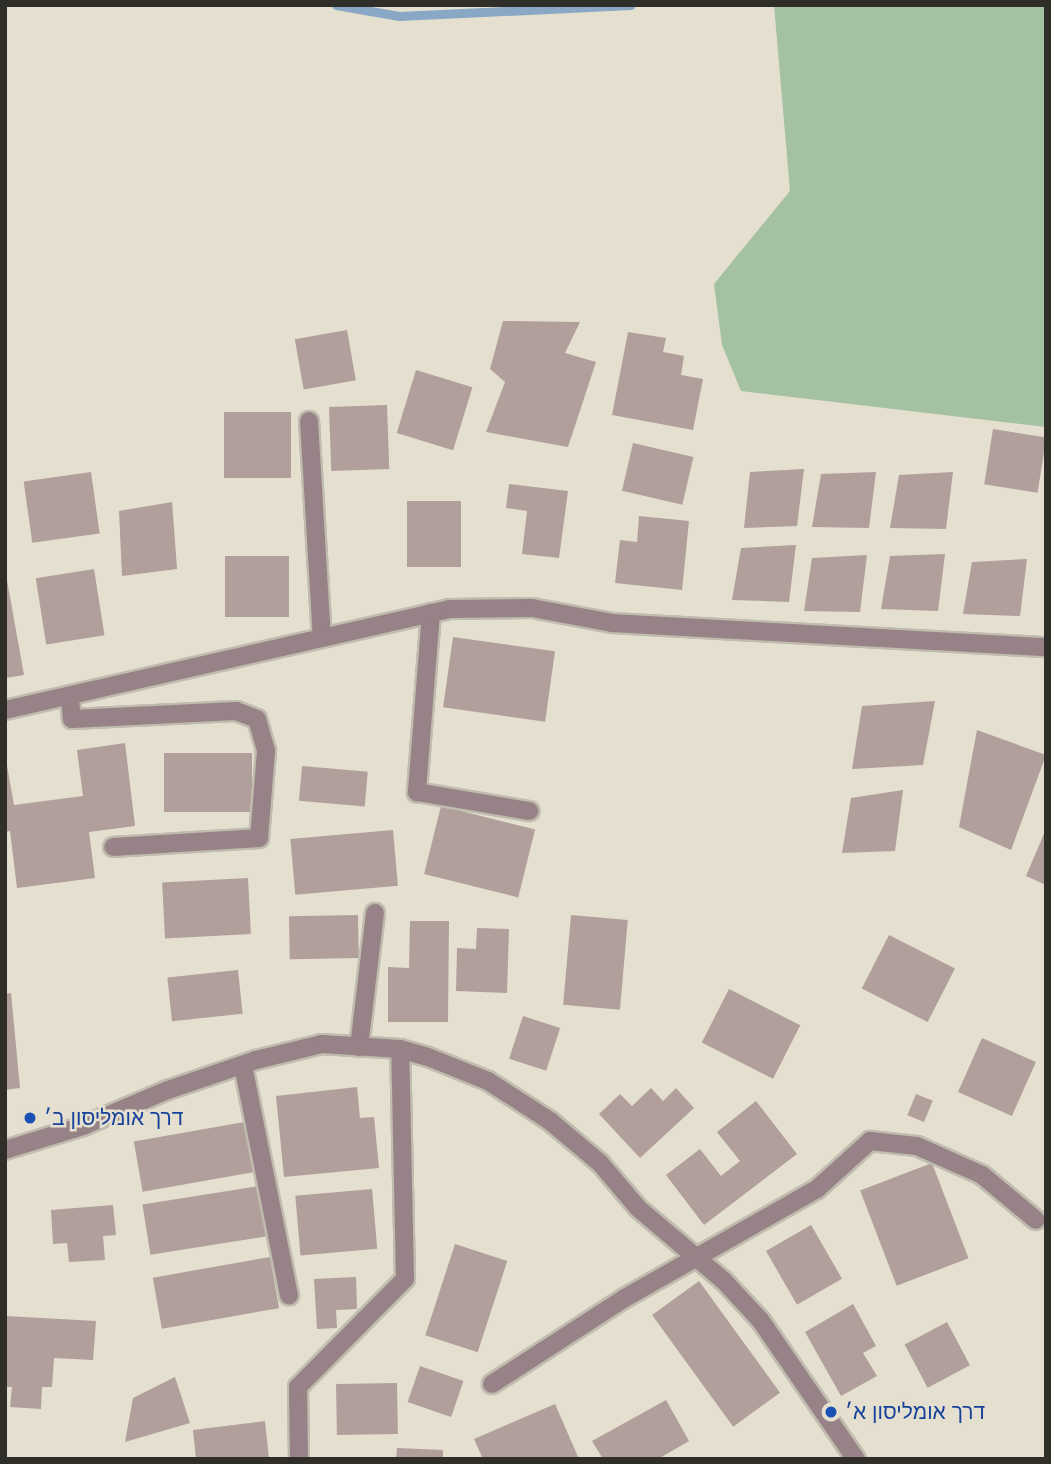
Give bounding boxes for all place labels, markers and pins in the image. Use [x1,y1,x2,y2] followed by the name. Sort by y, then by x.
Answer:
[44,1105,183,1131] place label: דרך אומליסון ב׳
[22,1110,38,1126] marker: דרך אומליסון ב׳
[845,1399,985,1425] place label: דרך אומליסון א׳
[823,1404,839,1420] marker: דרך אומליסון א׳

